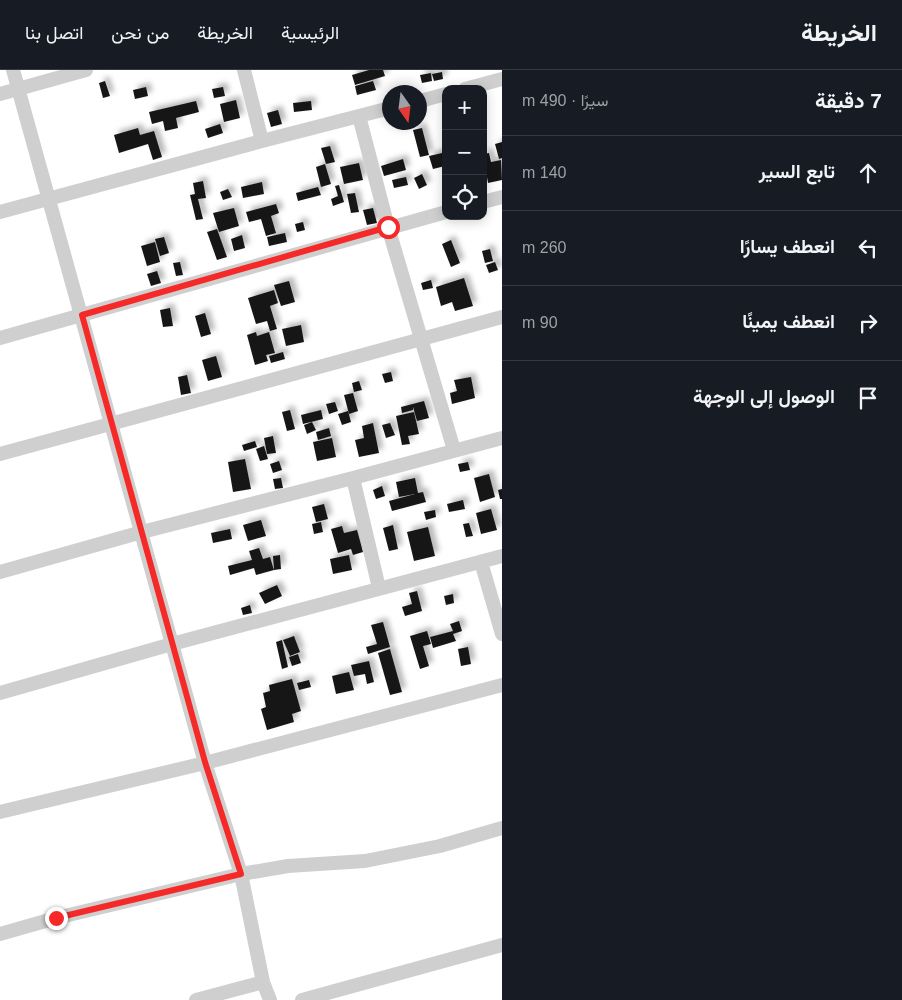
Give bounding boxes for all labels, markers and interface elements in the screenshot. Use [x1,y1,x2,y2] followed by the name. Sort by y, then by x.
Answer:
[801,19,877,46] text: الخريطة
[25,23,83,43] text: اتصل بنا
[111,23,169,43] text: من نحن
[197,23,253,43] text: الخريطة
[281,23,339,43] text: الرئيسية
[382,85,427,130] north arrow
[442,85,487,220] map controls
[442,85,487,130] button: +
[815,89,882,112] text: 7 دقيقة
[522,92,608,109] text: سيرًا · 490 m
[442,130,487,175] button: −
[854,159,882,187] icon: ahead
[759,161,835,182] text: تابع السير
[522,164,566,181] text: 140 m
[442,175,487,220] button: locate
[377,216,400,239] route start
[854,234,882,262] icon: left
[740,236,835,257] text: انعطف يسارًا
[522,239,566,256] text: 260 m
[854,309,882,337] icon: right
[742,311,835,332] text: انعطف يمينًا
[522,314,558,331] text: 90 m
[854,384,882,412] icon: arrive
[693,386,835,407] text: الوصول إلى الوجهة
[45,907,68,930] route end

